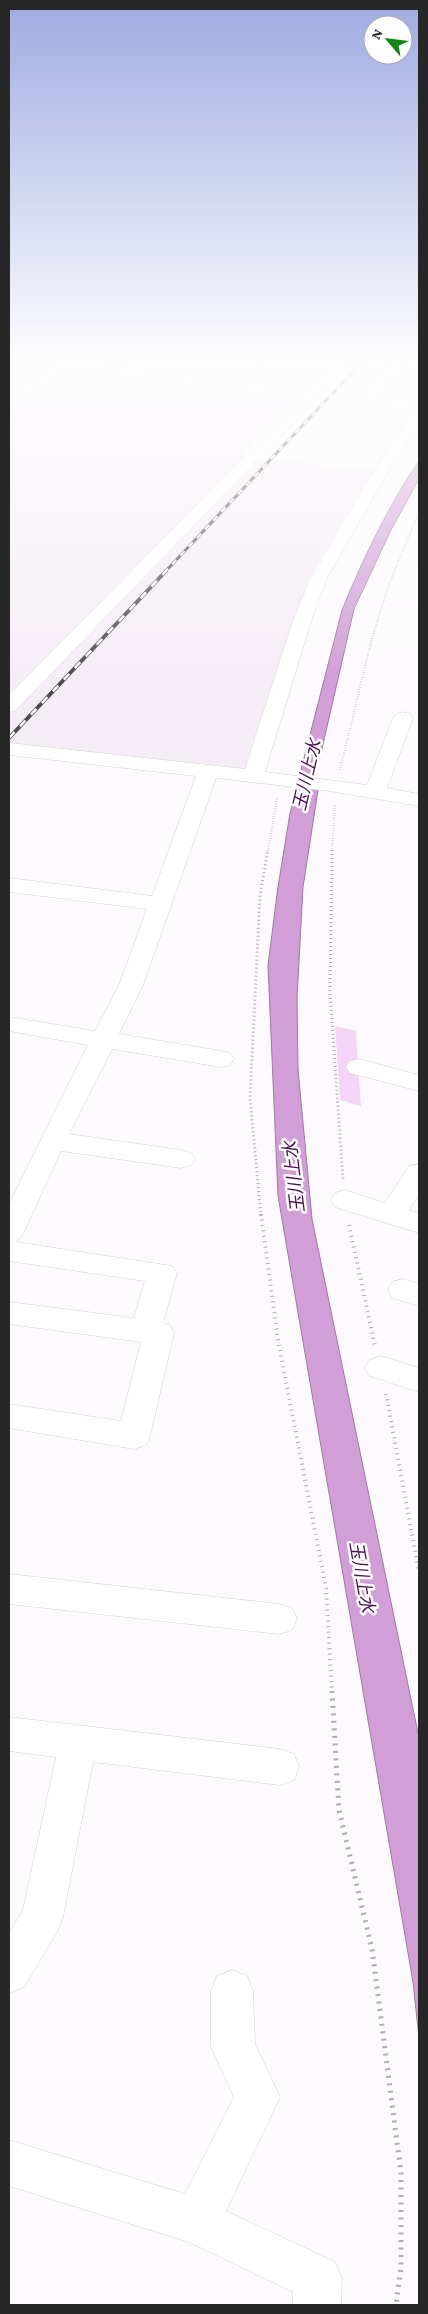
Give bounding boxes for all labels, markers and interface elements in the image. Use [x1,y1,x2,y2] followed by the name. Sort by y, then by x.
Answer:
[363,15,413,65] north arrow
[367,26,386,42] text: N
[289,736,325,812] water label: 玉川上水
[279,1138,308,1214] water label: 玉川上水
[346,1540,378,1616] water label: 玉川上水

